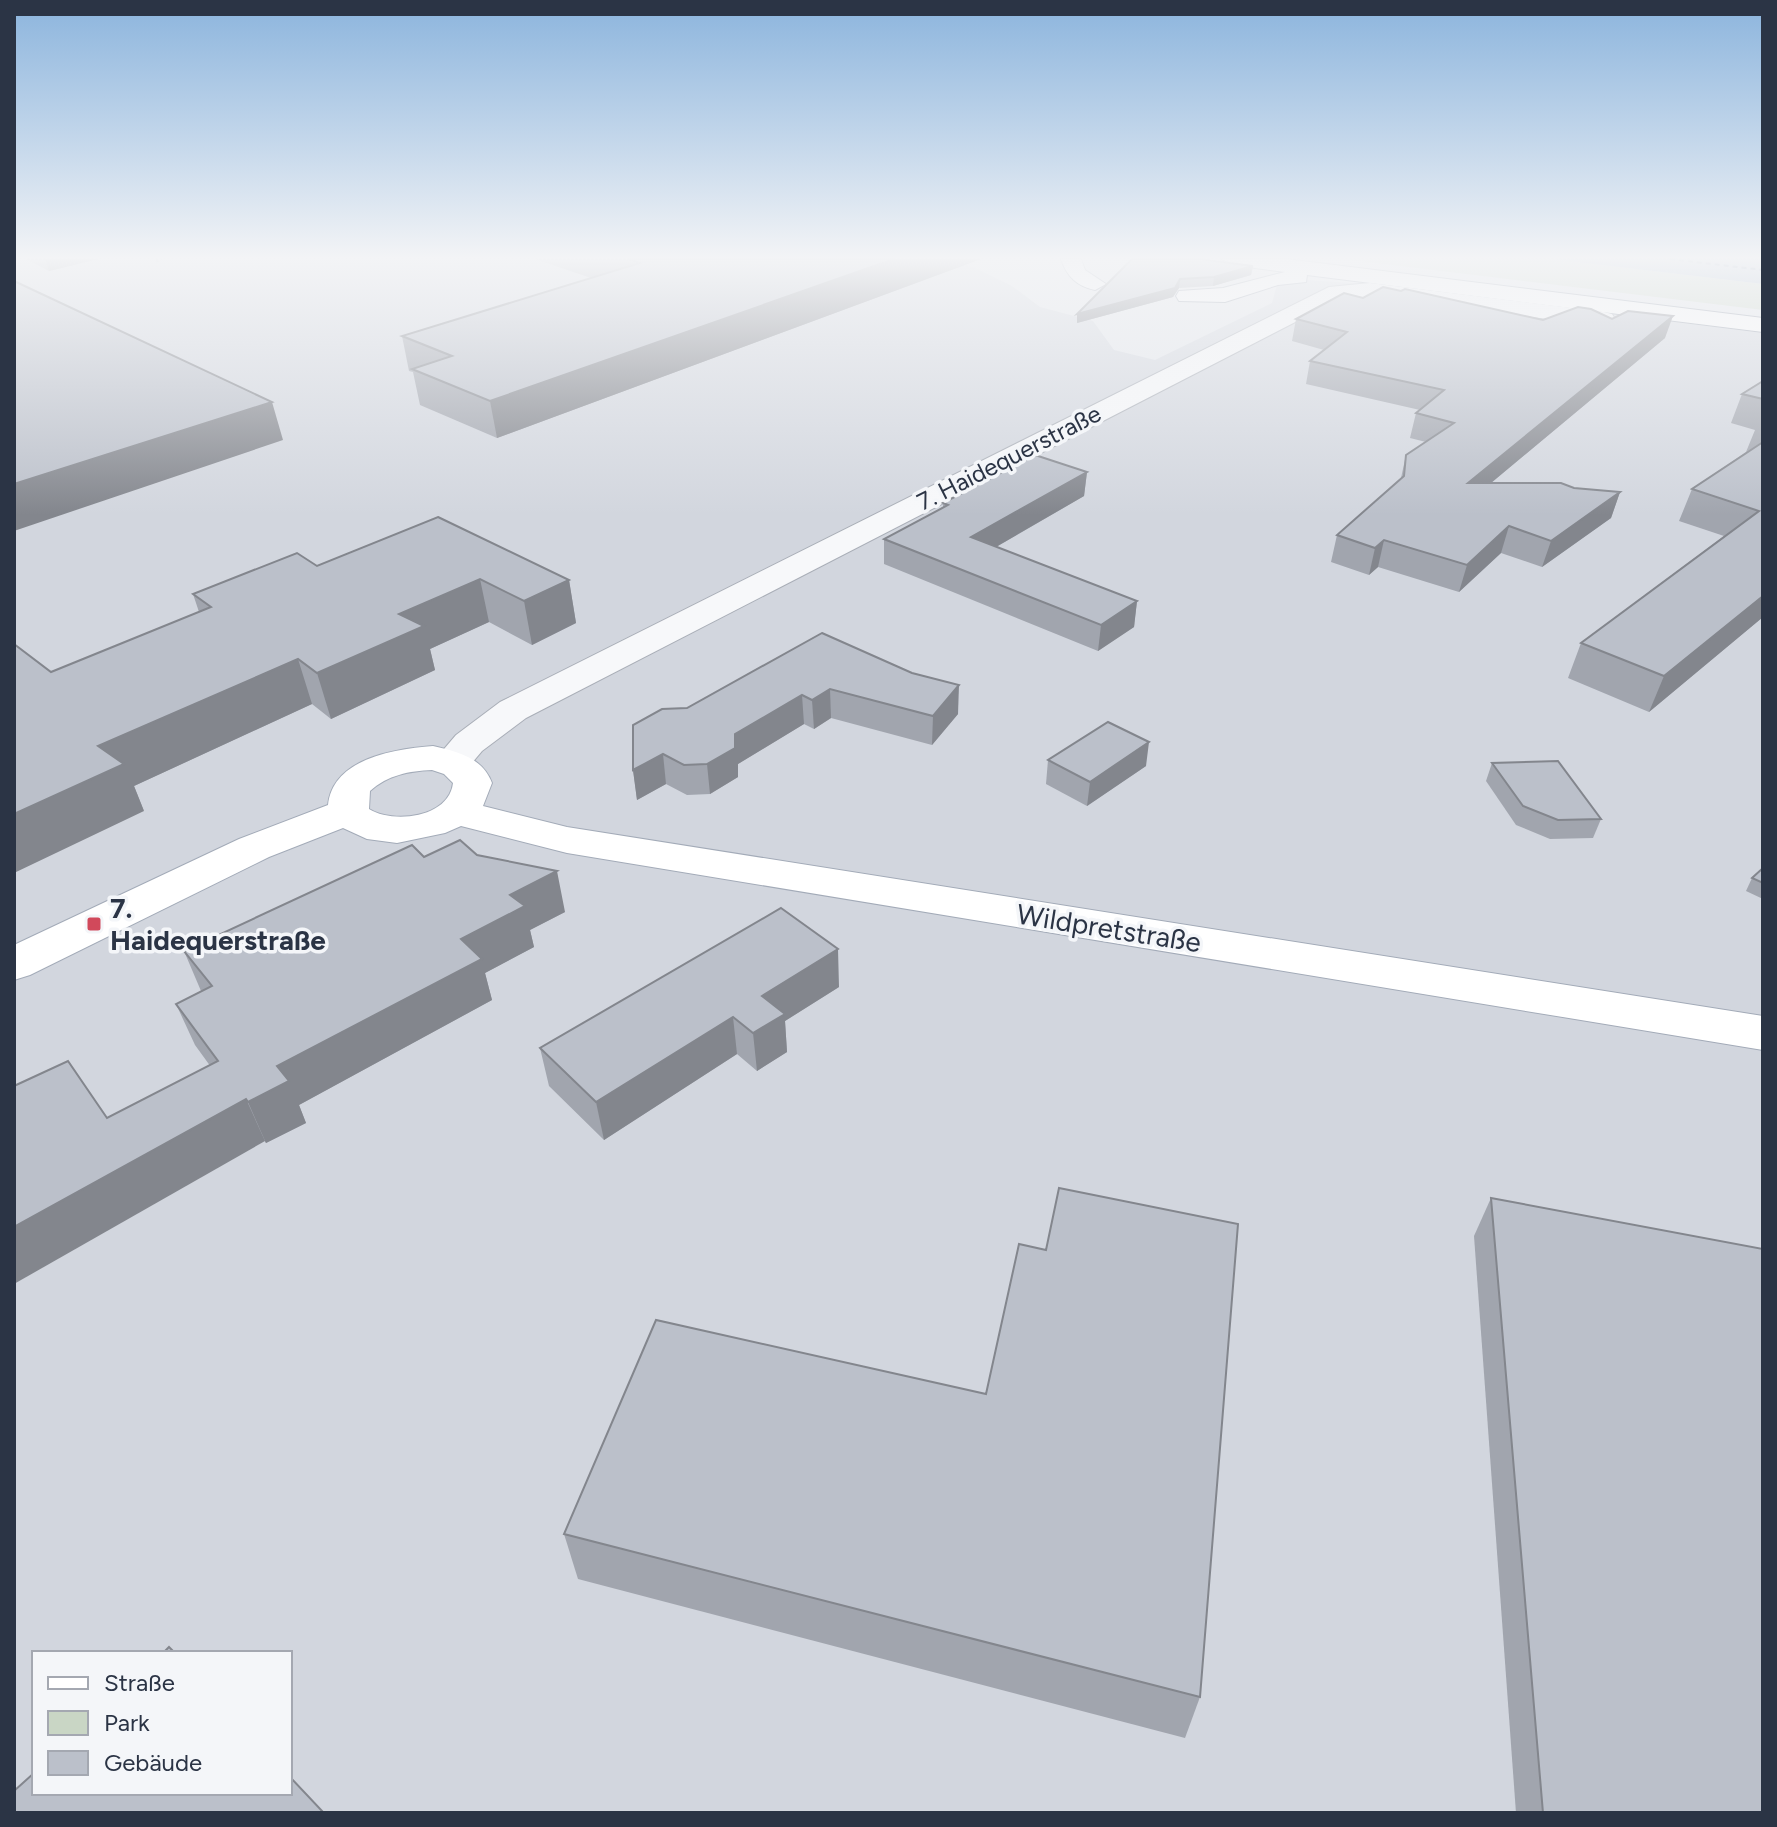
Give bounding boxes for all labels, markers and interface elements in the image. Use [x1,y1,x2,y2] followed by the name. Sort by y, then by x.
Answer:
[912,399,1106,516] street label: 7. Haidequerstraße
[110,891,326,957] place label: 7. Haidequerstraße
[1014,897,1204,959] street label: Wildpretstraße
[85,915,103,933] marker: 7. Haidequerstraße
[32,1651,292,1795] legend
[104,1668,175,1697] text: Straße
[104,1708,150,1737] text: Park
[104,1748,202,1777] text: Gebäude

